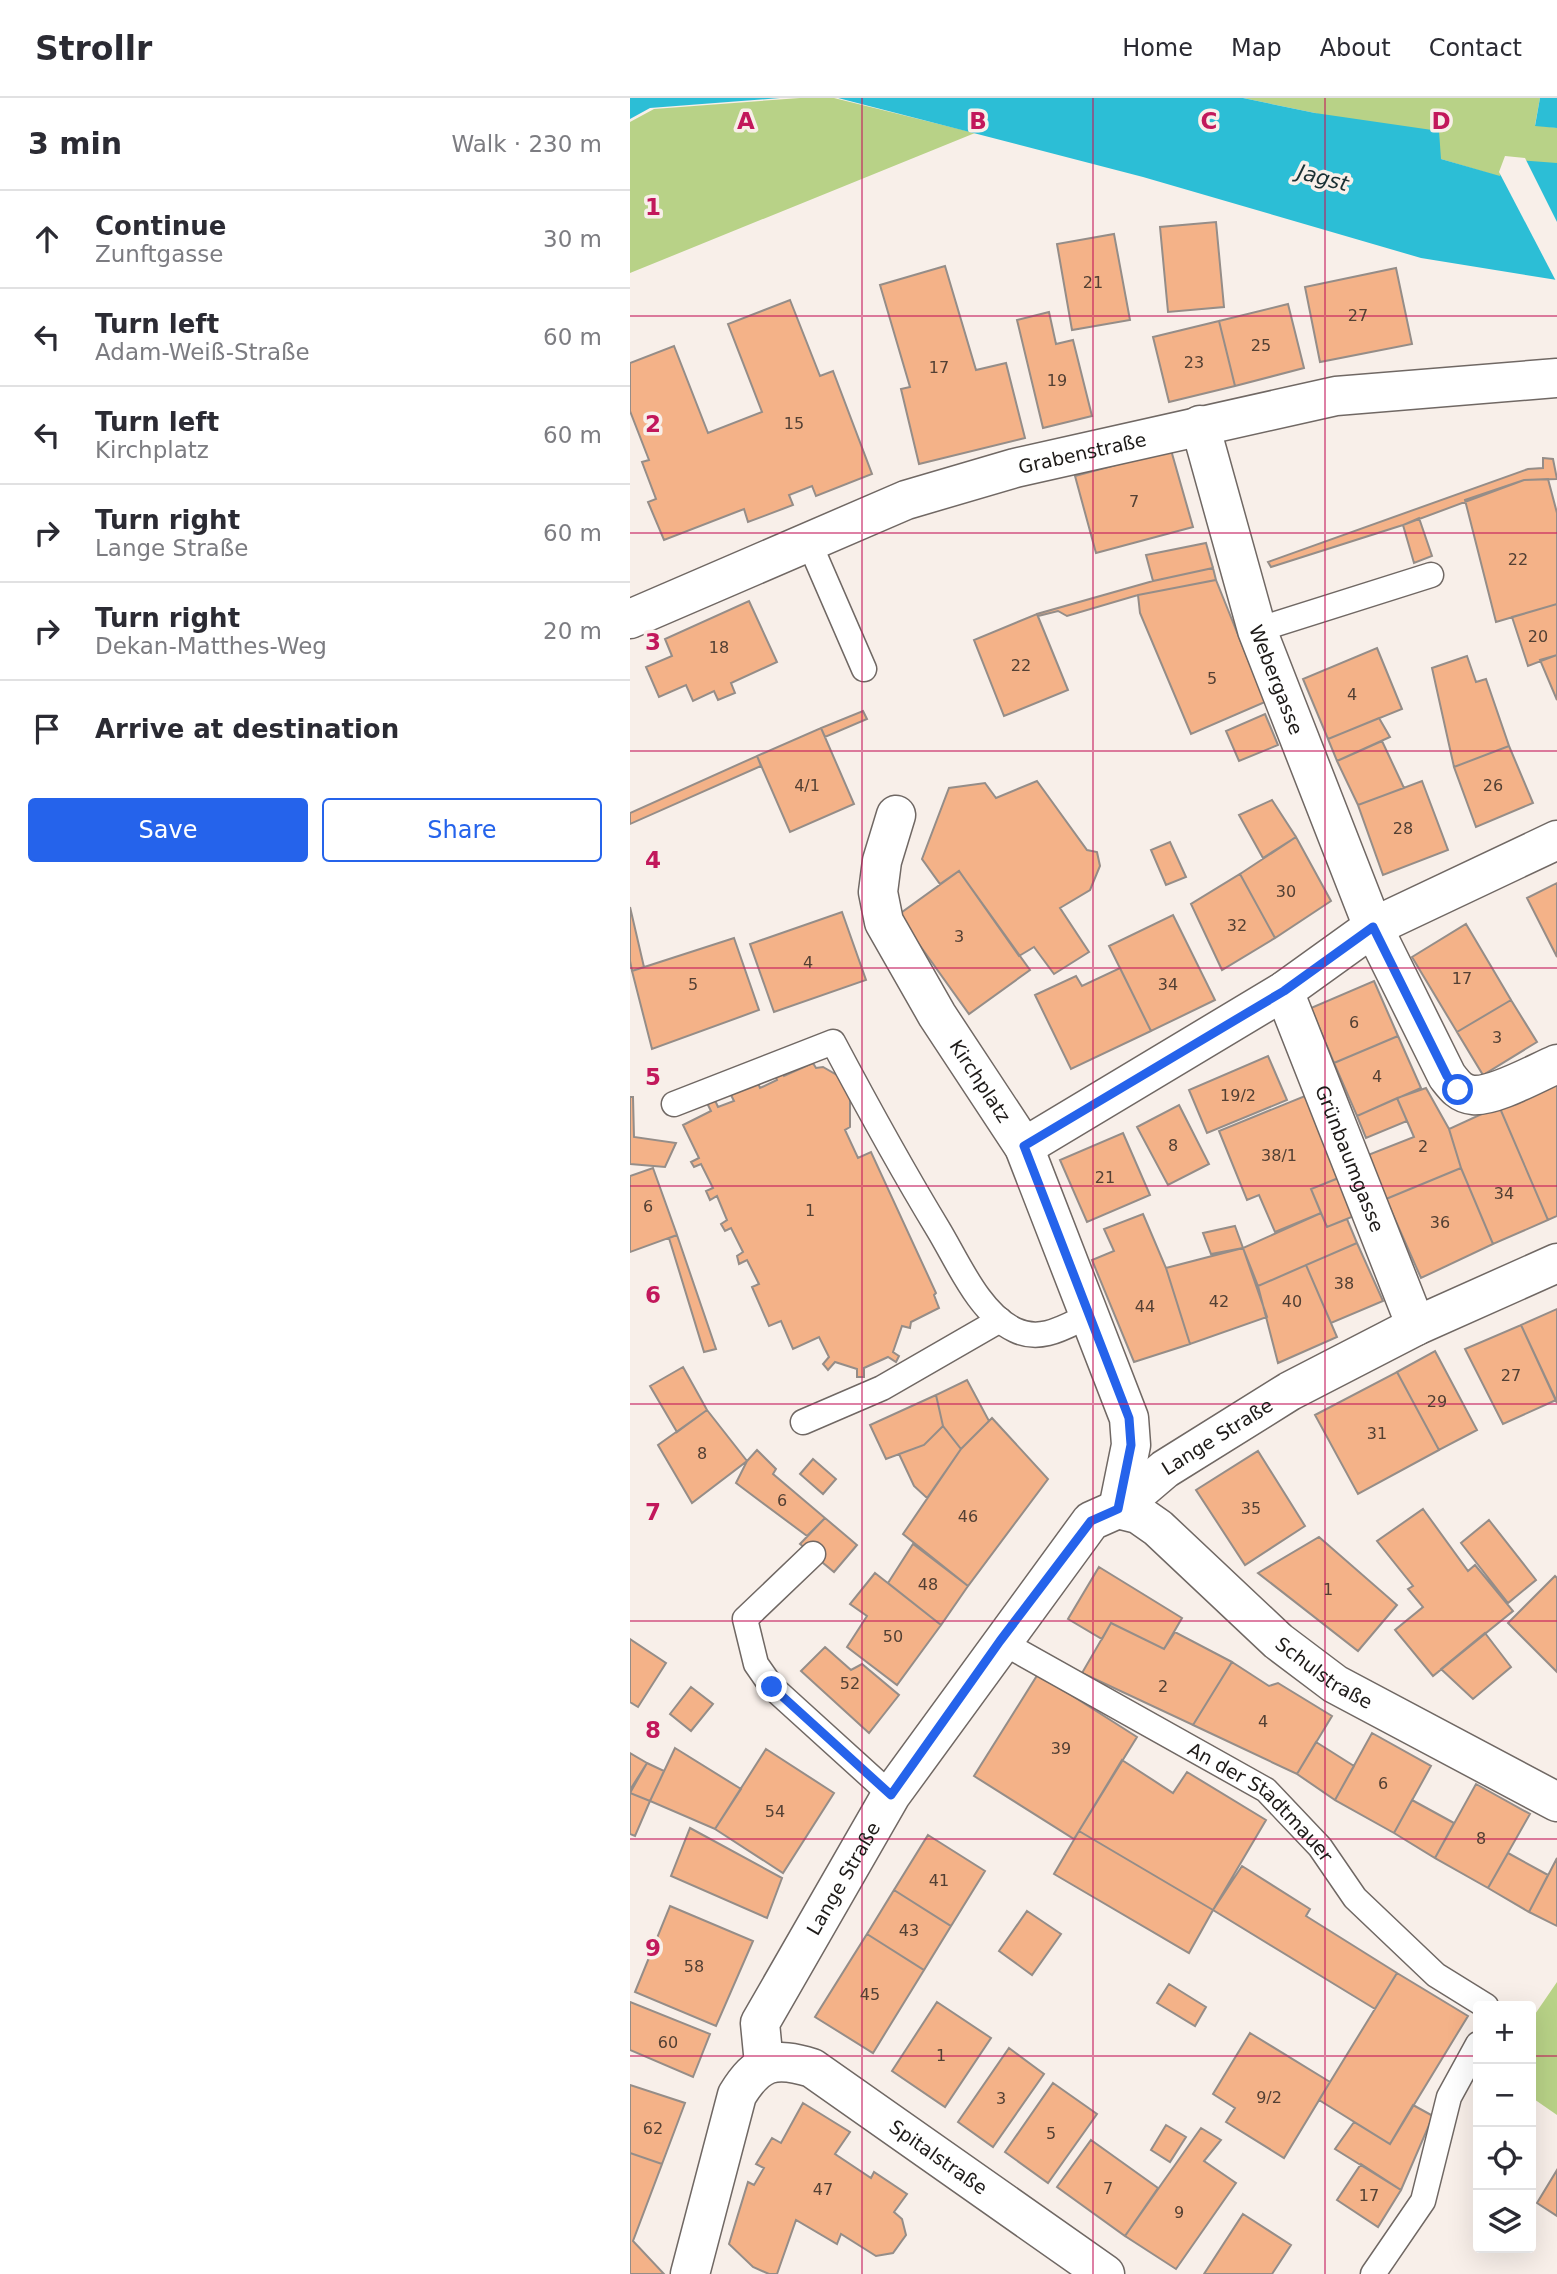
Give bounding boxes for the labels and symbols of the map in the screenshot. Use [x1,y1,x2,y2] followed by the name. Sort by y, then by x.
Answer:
[737,108,755,134] text: A
[969,108,987,134] text: B
[1201,108,1217,134] text: C
[1431,108,1451,134] text: D
[1291,159,1352,196] water label: Jagst
[645,194,661,220] text: 1
[1083,273,1103,292] house number: 21
[1348,306,1368,325] house number: 27
[1251,336,1271,355] house number: 25
[1184,353,1204,372] house number: 23
[929,358,949,377] house number: 17
[1047,371,1067,390] house number: 19
[645,411,661,437] text: 2
[784,414,804,433] house number: 15
[1016,428,1148,478] street label: Grabenstraße
[1129,492,1139,511] house number: 7
[1508,550,1528,569] house number: 22
[1245,622,1308,738] street label: Webergasse
[1528,627,1548,646] house number: 20
[645,629,661,655] text: 3
[709,638,729,657] house number: 18
[1011,656,1031,675] house number: 22
[1207,669,1217,688] house number: 5
[1347,685,1357,704] house number: 4
[794,776,820,795] house number: 4/1
[1483,776,1503,795] house number: 26
[1393,819,1413,838] house number: 28
[645,847,661,873] text: 4
[1276,882,1296,901] house number: 30
[1227,916,1247,935] house number: 32
[954,927,964,946] house number: 3
[803,953,813,972] house number: 4
[1452,969,1472,988] house number: 17
[688,975,698,994] house number: 5
[1158,975,1178,994] house number: 34
[1349,1013,1359,1032] house number: 6
[1492,1028,1502,1047] house number: 3
[945,1036,1016,1126] street label: Kirchplatz
[645,1064,661,1090] text: 5
[1372,1067,1382,1086] house number: 4
[1442,1074,1473,1105] route start
[1311,1082,1389,1235] street label: Grünbaumgasse
[1220,1086,1256,1105] house number: 19/2
[1168,1136,1178,1155] house number: 8
[1418,1137,1428,1156] house number: 2
[1261,1146,1297,1165] house number: 38/1
[1095,1168,1115,1187] house number: 21
[1494,1184,1514,1203] house number: 34
[643,1197,653,1216] house number: 6
[805,1201,815,1220] house number: 1
[1430,1213,1450,1232] house number: 36
[1334,1274,1354,1293] house number: 38
[645,1282,661,1308] text: 6
[1209,1292,1229,1311] house number: 42
[1282,1292,1302,1311] house number: 40
[1135,1297,1155,1316] house number: 44
[1501,1366,1521,1385] house number: 27
[1427,1392,1447,1411] house number: 29
[1157,1394,1277,1479] street label: Lange Straße
[1367,1424,1387,1443] house number: 31
[697,1444,707,1463] house number: 8
[777,1491,787,1510] house number: 6
[645,1499,661,1525] text: 7
[1241,1499,1261,1518] house number: 35
[958,1507,978,1526] house number: 46
[918,1575,938,1594] house number: 48
[1323,1580,1333,1599] house number: 1
[883,1627,903,1646] house number: 50
[1271,1632,1376,1713] street label: Schulstraße
[756,1671,787,1702] route end
[840,1674,860,1693] house number: 52
[1158,1677,1168,1696] house number: 2
[1258,1712,1268,1731] house number: 4
[645,1717,661,1743] text: 8
[1184,1738,1338,1866] street label: An der Stadtmauer
[1051,1739,1071,1758] house number: 39
[1378,1774,1388,1793] house number: 6
[765,1802,785,1821] house number: 54
[802,1818,884,1939] street label: Lange Straße
[1476,1829,1486,1848] house number: 8
[929,1871,949,1890] house number: 41
[899,1921,919,1940] house number: 43
[645,1935,661,1961] text: 9
[684,1957,704,1976] house number: 58
[860,1985,880,2004] house number: 45
[658,2033,678,2052] house number: 60
[936,2046,946,2065] house number: 1
[1256,2088,1282,2107] house number: 9/2
[996,2089,1006,2108] house number: 3
[885,2115,992,2199] street label: Spitalstraße
[643,2119,663,2138] house number: 62
[1046,2124,1056,2143] house number: 5
[1103,2179,1113,2198] house number: 7
[813,2180,833,2199] house number: 47
[1359,2186,1379,2205] house number: 17
[1174,2203,1184,2222] house number: 9

